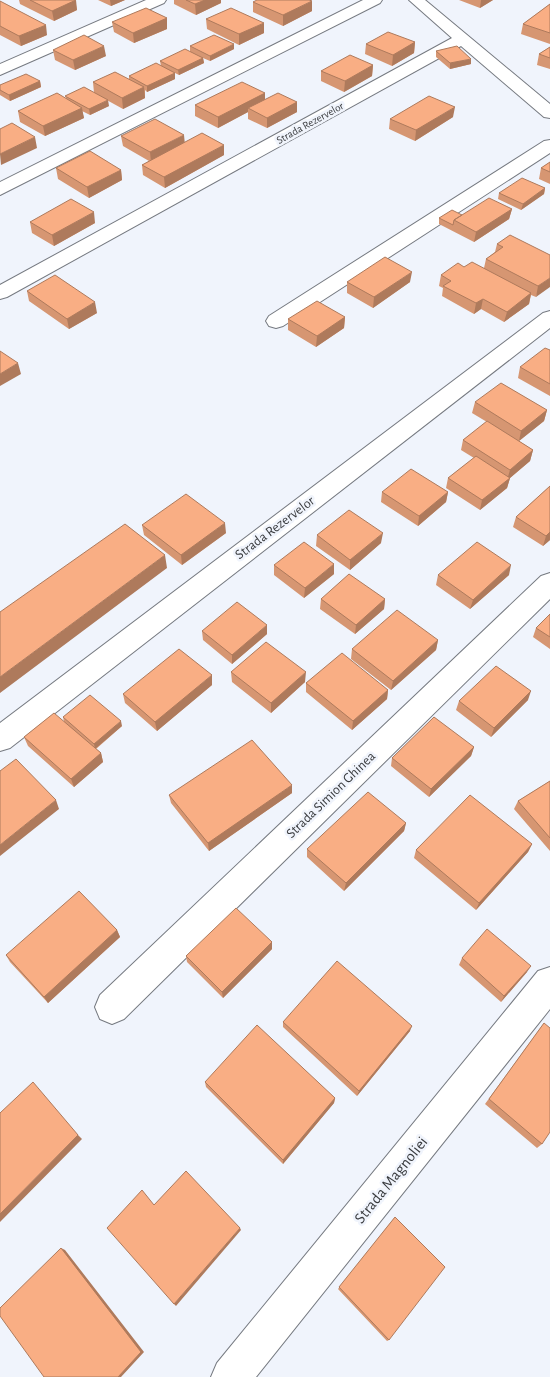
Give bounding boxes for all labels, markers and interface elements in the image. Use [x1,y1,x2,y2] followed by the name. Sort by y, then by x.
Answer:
[275,100,346,146] street label: Strada Rezervelor
[233,493,318,562] street label: Strada Rezervelor
[284,749,379,841] street label: Strada Simion Ghinea
[351,1134,431,1226] street label: Strada Magnoliei

